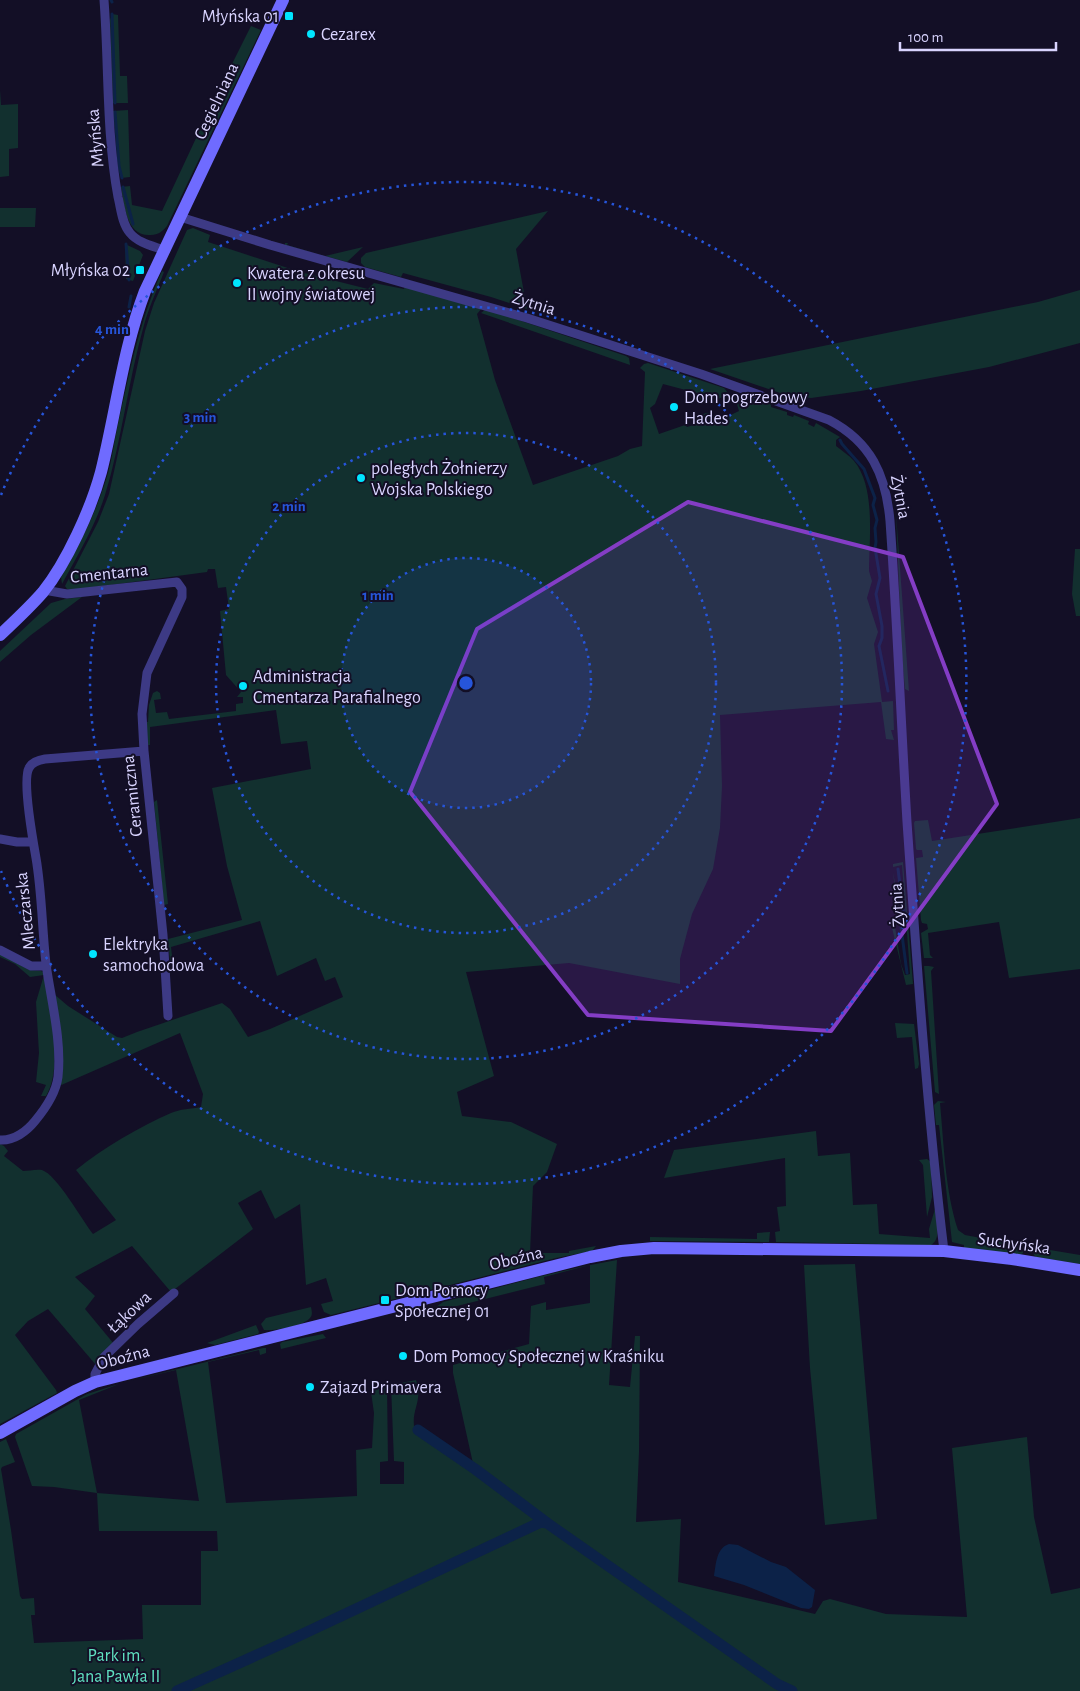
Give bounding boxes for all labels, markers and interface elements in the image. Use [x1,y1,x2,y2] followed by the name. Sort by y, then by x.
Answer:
[202,8,279,26] place label: Młyńska 01
[283,10,295,22] marker: Młyńska 01
[900,20,1056,52] scale bar
[321,26,376,44] place label: Cezarex
[305,28,317,40] marker: Cezarex
[908,30,943,45] text: 100 m
[191,60,242,143] street label: Cegielniana
[84,108,108,168] street label: Młyńska
[51,262,130,280] place label: Młyńska 02
[134,264,146,276] marker: Młyńska 02
[247,265,375,304] place label: Kwatera z okresu II wojny światowej
[231,277,243,289] marker: Kwatera z okresu II wojny światowej
[510,287,558,319] street label: Żytnia
[95,322,129,337] text: 4 min
[684,389,808,428] place label: Dom pogrzebowy Hades
[668,401,680,413] marker: Dom pogrzebowy Hades
[184,410,216,425] text: 3 min
[371,458,507,499] place label: poległych Żołnierzy Wojska Polskiego
[355,472,367,484] marker: poległych Żołnierzy Wojska Polskiego
[887,473,915,521] street label: Żytnia
[272,499,306,514] text: 2 min
[69,561,149,587] street label: Cmentarna
[362,588,394,603] text: 1 min
[253,668,421,707] place label: Administracja Cmentarza Parafialnego
[457,674,475,692] centre of rings
[237,680,249,692] marker: Administracja Cmentarza Parafialnego
[120,754,146,838] street label: Ceramiczna
[13,871,39,951] street label: Mleczarska
[885,882,909,928] street label: Żytnia
[103,936,204,975] place label: Elektryka samochodowa
[87,948,99,960] marker: Elektryka samochodowa
[976,1230,1051,1258] street label: Suchyńska
[488,1244,545,1274] street label: Oboźna
[395,1282,490,1321] place label: Dom Pomocy Społecznej 01
[104,1288,155,1337] street label: Łąkowa
[379,1294,391,1306] marker: Dom Pomocy Społecznej 01
[95,1342,152,1374] street label: Oboźna
[413,1348,664,1366] place label: Dom Pomocy Społecznej w Kraśniku
[397,1350,409,1362] marker: Dom Pomocy Społecznej w Kraśniku
[320,1379,442,1397] place label: Zajazd Primavera
[304,1381,316,1393] marker: Zajazd Primavera
[72,1647,160,1686] park label: Park im. Jana Pawła II

